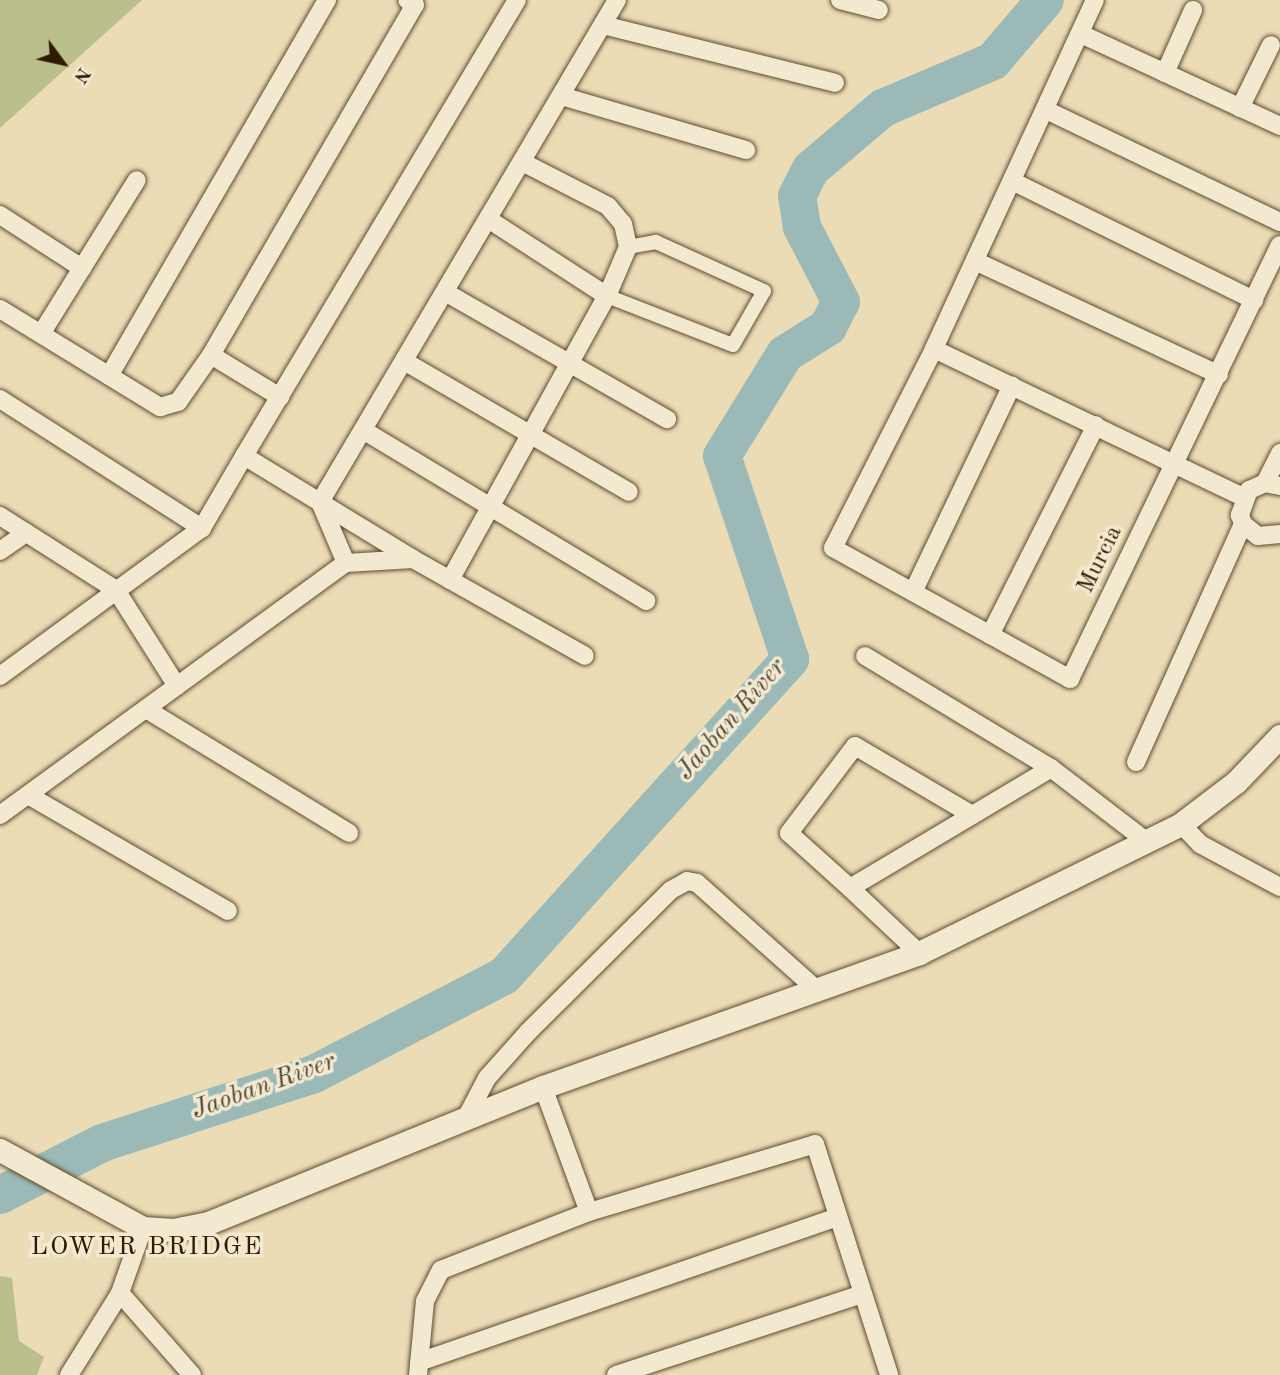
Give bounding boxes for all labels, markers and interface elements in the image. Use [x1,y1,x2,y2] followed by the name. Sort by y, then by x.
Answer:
[28,28,98,98] north arrow
[69,63,93,86] text: N
[1072,522,1130,598] street label: Murcia
[671,653,793,787] water label: Jaoban River
[188,1047,340,1127] water label: Jaoban River
[32,1232,262,1264] district label: LOWER BRIDGE

